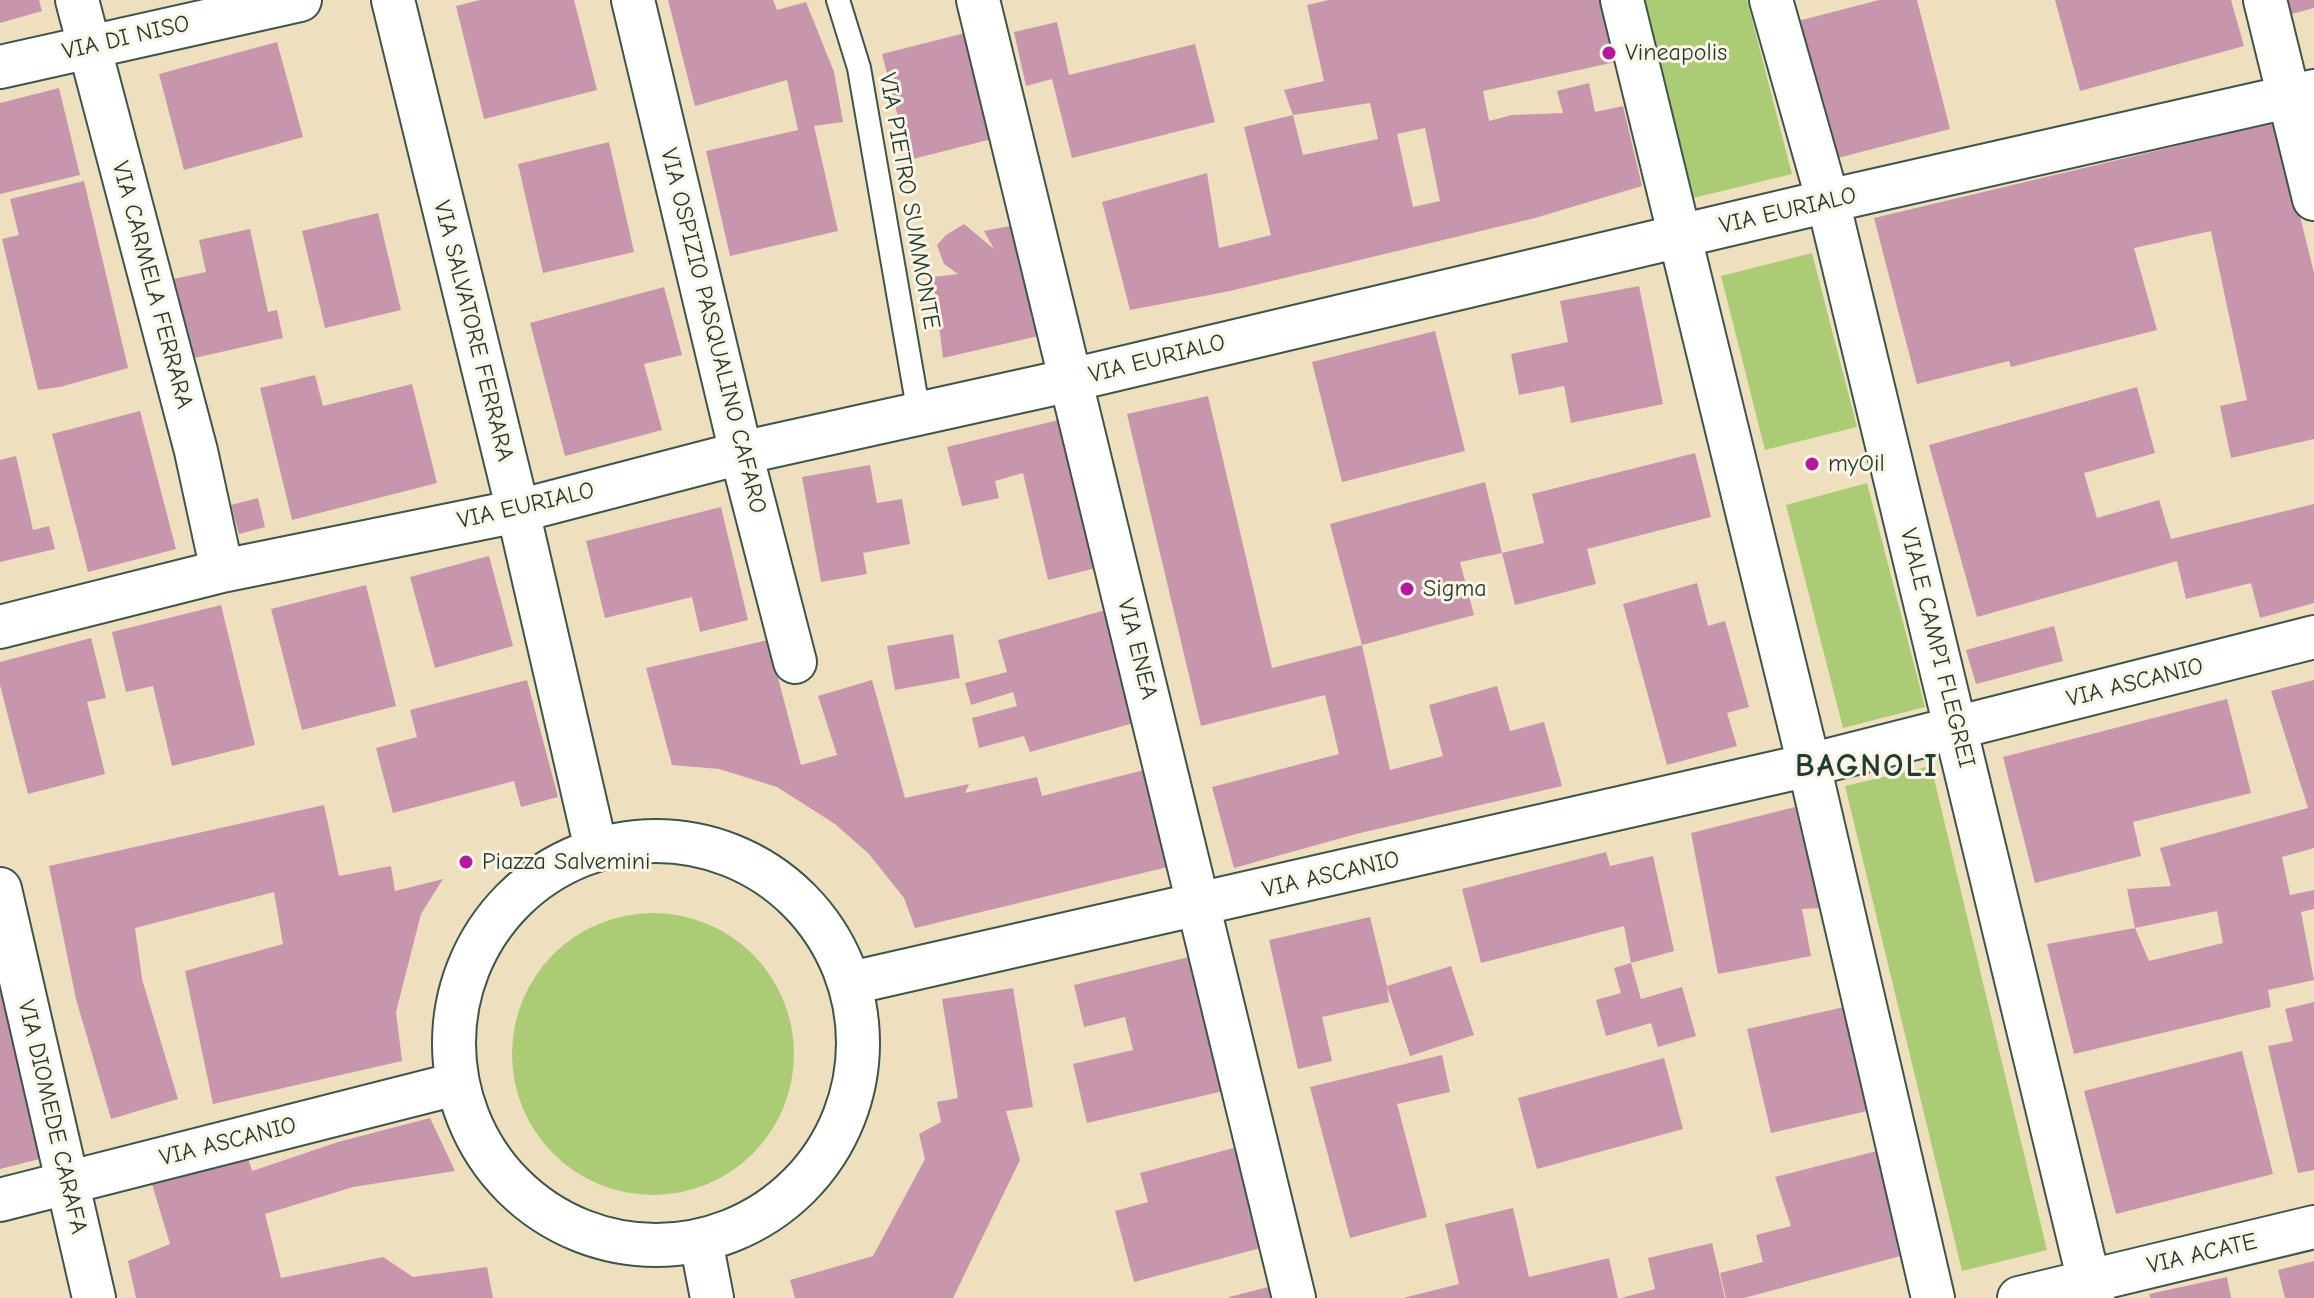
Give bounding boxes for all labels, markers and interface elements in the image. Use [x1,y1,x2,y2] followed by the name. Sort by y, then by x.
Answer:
[59,9,193,67] street label: VIA DI NISO
[1625,39,1727,67] place label: Vineapolis
[1600,44,1618,62] marker: Vineapolis
[872,70,946,332] street label: VIA PIETRO SUMMONTE
[654,145,772,517] street label: VIA OSPIZIO PASQUALINO CAFARO
[105,158,199,412] street label: VIA CARMELA FERRARA
[1717,181,1859,241] street label: VIA EURIALO
[427,198,519,464] street label: VIA SALVATORE FERRARA
[1086,328,1228,390] street label: VIA EURIALO
[1828,450,1885,478] place label: myOil
[1803,455,1821,473] marker: myOil
[455,476,597,536] street label: VIA EURIALO
[1893,525,1981,771] street label: VIALE CAMPI FLEGREI
[1423,575,1487,603] place label: Sigma
[1398,580,1416,598] marker: Sigma
[1111,596,1163,702] street label: VIA ENEA
[2064,652,2206,714] street label: VIA ASCANIO
[1795,748,1939,786] district label: BAGNOLI
[1260,845,1402,905] street label: VIA ASCANIO
[482,848,650,876] place label: Piazza Salvemini
[457,853,475,871] marker: Piazza Salvemini
[11,997,93,1237] street label: VIA DIOMEDE CARAFA
[157,1111,299,1173] street label: VIA ASCANIO
[2144,1227,2260,1281] street label: VIA ACATE

